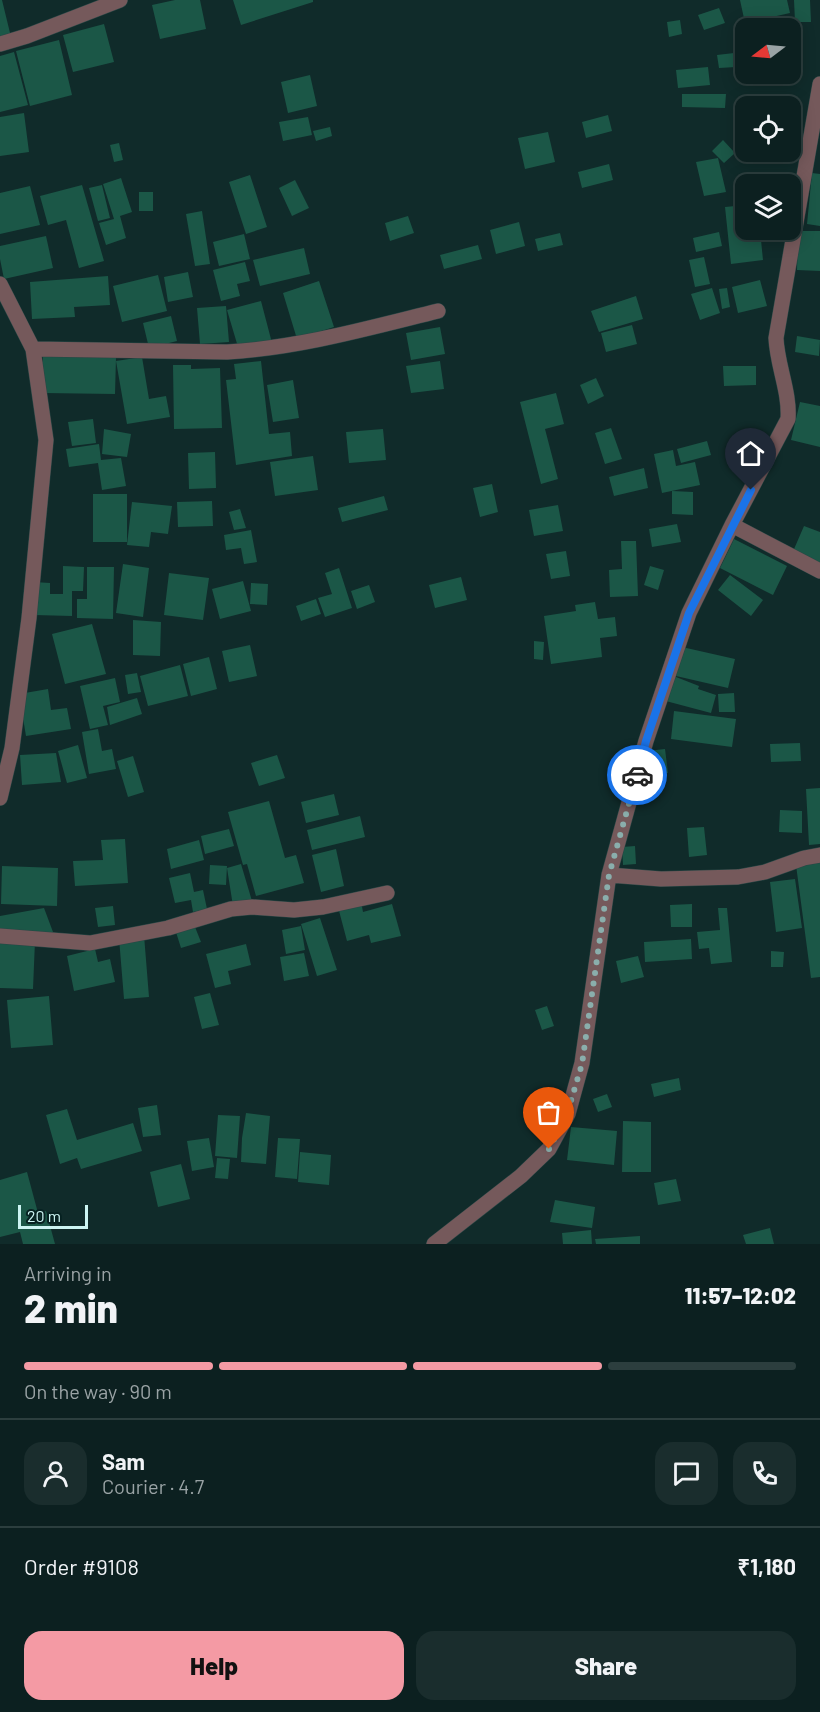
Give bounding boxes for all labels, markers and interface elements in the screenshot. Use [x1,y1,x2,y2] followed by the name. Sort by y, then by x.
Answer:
[735,18,801,84] north arrow
[735,18,801,240] map controls
[735,96,801,162] button: locate
[735,174,801,240] button: layers
[725,428,776,490] pin
[734,437,767,470] icon: home
[607,745,667,805] courier
[621,759,654,792] icon: car
[523,1087,574,1149] pin
[532,1096,565,1129] icon: bag
[18,1202,88,1230] scale bar
[27,1206,61,1225] text: 20 m
[24,1261,112,1285] text: Arriving in
[685,1282,796,1308] text: 11:57–12:02
[24,1284,118,1331] text: 2 min
[24,1379,172,1403] text: On the way · 90 m
[24,1442,87,1505] button: person
[655,1442,718,1505] button: chat
[733,1442,796,1505] button: phone
[102,1448,145,1474] text: Sam
[102,1474,204,1498] text: Courier · 4.7
[24,1553,139,1579] text: Order #9108
[738,1553,796,1579] text: ₹1,180
[24,1631,404,1700] button: Help
[416,1631,796,1700] button: Share

